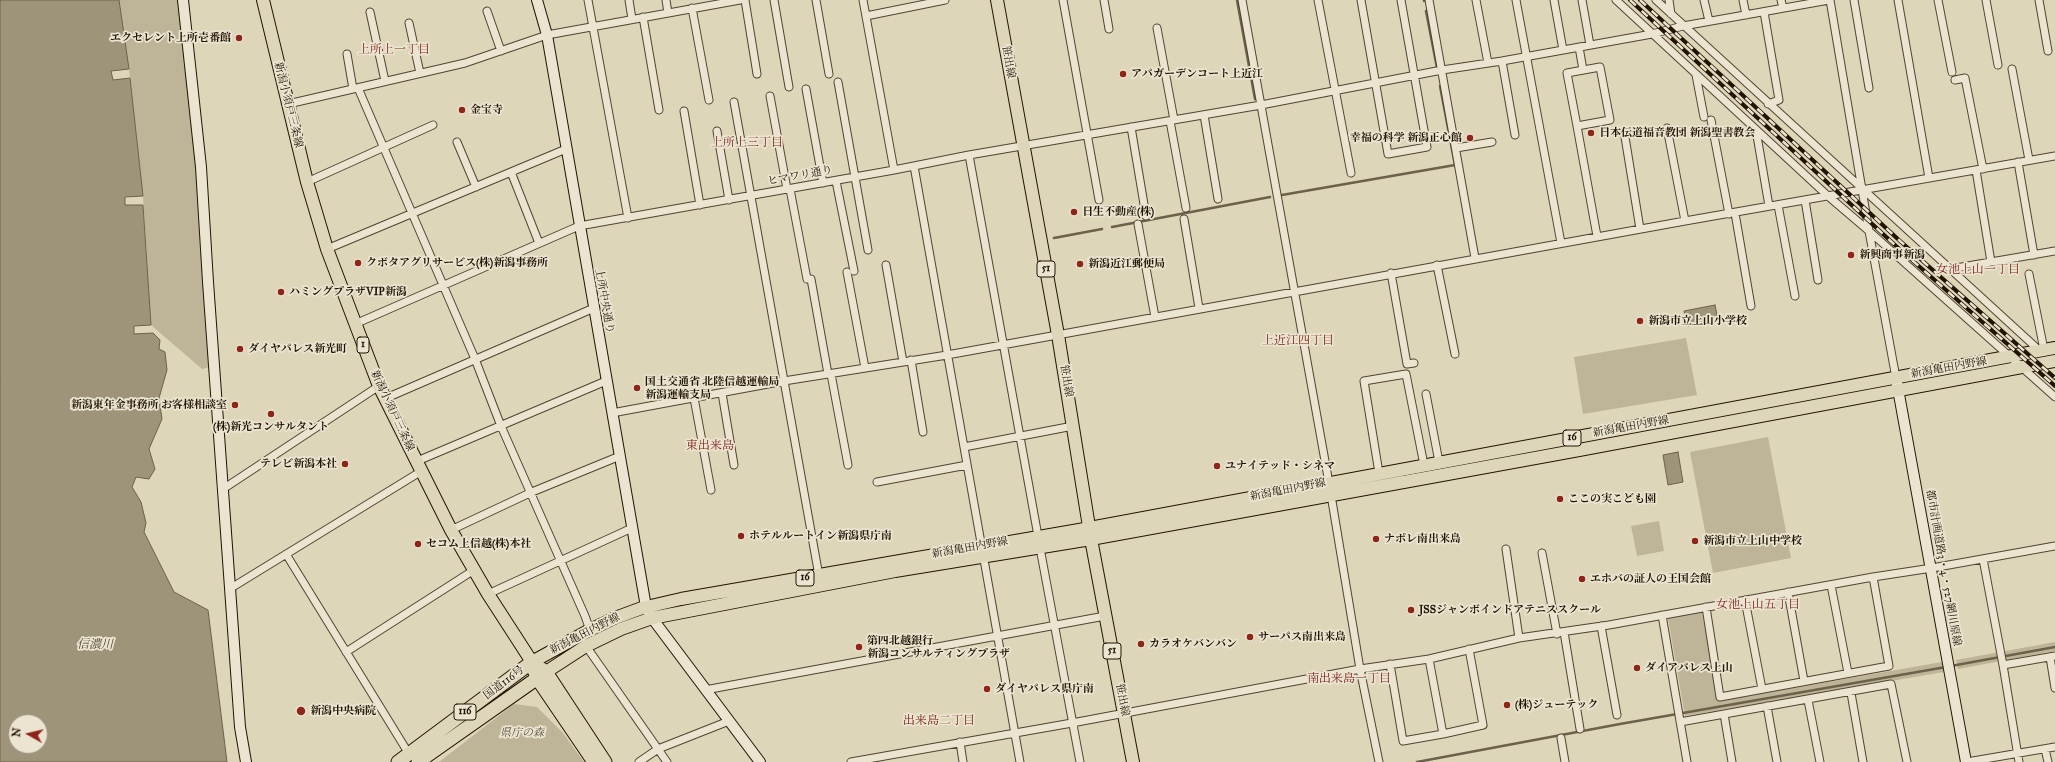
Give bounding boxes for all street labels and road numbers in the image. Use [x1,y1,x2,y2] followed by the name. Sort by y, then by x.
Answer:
[999,45,1017,79] street label: 笹出線
[271,61,305,149] street label: 新潟小須戸三条線
[766,164,834,188] street label: ヒマワリ通り
[1037,261,1055,277] road number: 51
[592,267,616,335] street label: 上所中央通り
[357,337,369,353] road number: 1
[1910,355,1988,381] street label: 新潟亀田内野線
[1057,364,1075,398] street label: 笹出線
[367,368,417,454] street label: 新潟小須戸三条線
[1592,414,1670,440] street label: 新潟亀田内野線
[1563,430,1581,446] road number: 16
[1249,476,1327,504] street label: 新潟亀田内野線
[1923,489,1963,647] street label: 都市計画道路3・4・527網川原線
[931,535,1009,561] street label: 新潟亀田内野線
[796,570,814,586] road number: 16
[548,611,622,657] street label: 新潟亀田内野線
[1103,643,1121,659] road number: 51
[481,663,527,703] street label: 国道116号
[1112,683,1132,717] street label: 笹出線
[454,704,476,720] road number: 116

